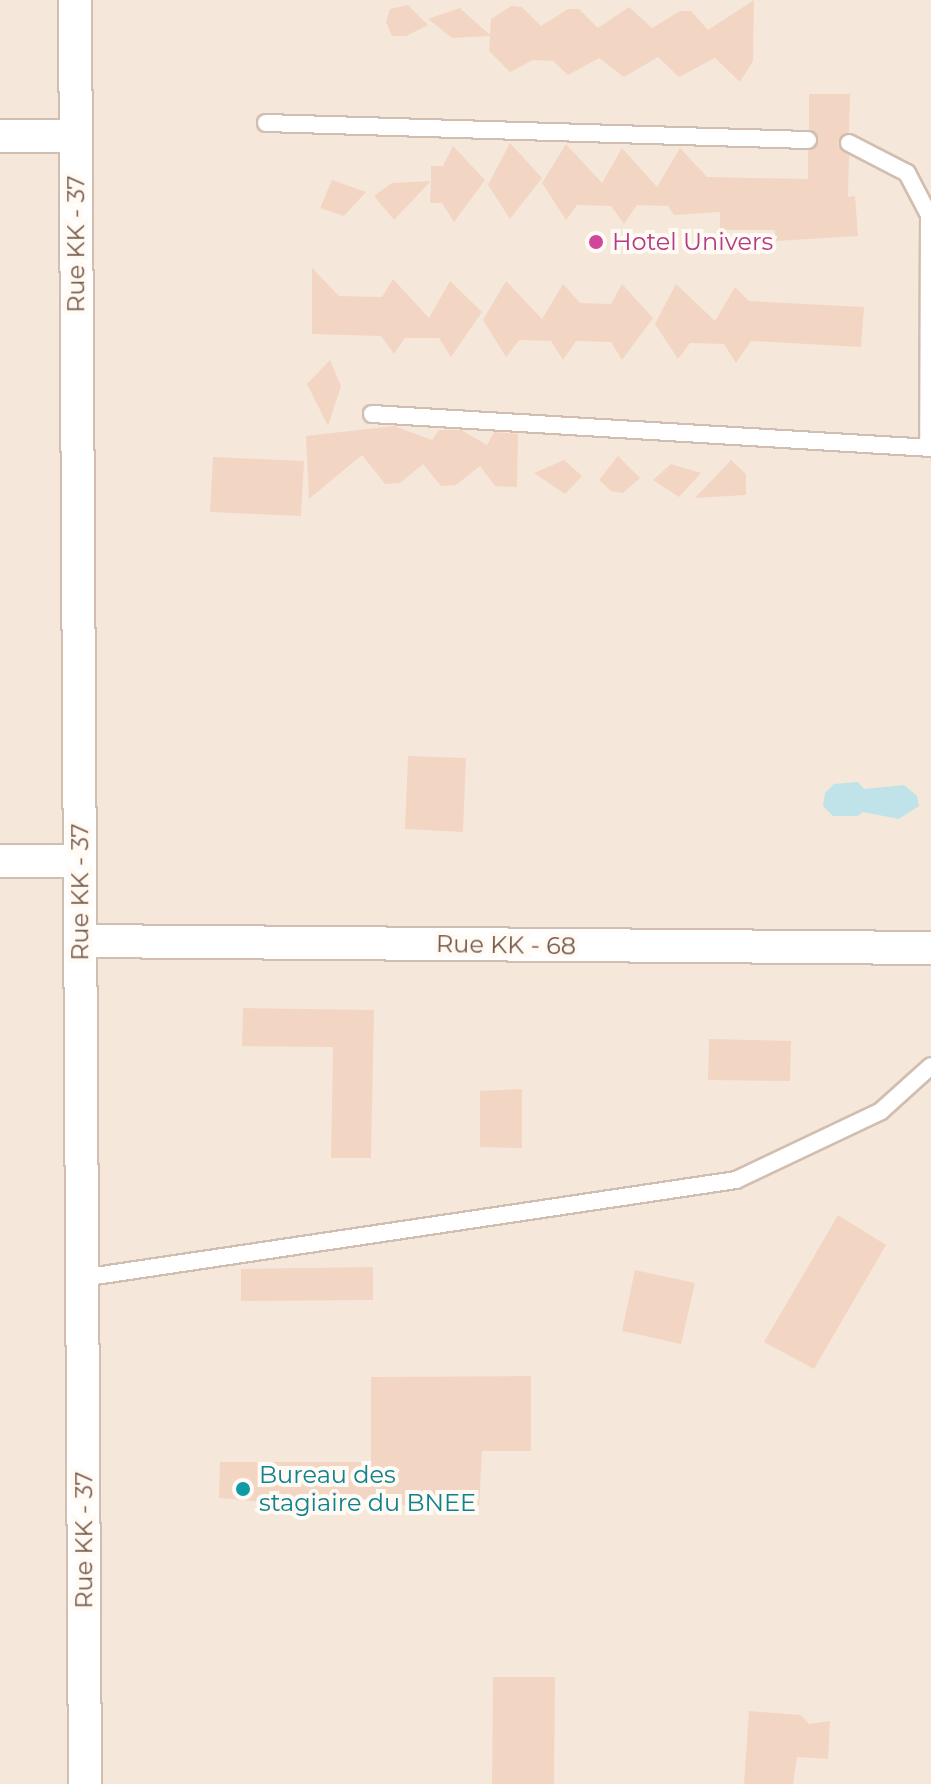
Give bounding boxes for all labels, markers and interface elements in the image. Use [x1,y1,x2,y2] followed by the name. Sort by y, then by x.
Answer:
[62,175,90,313] street label: Rue KK - 37
[612,228,773,256] place label: Hotel Univers
[587,233,605,251] marker: Hotel Univers
[66,823,94,961] street label: Rue KK - 37
[436,929,576,961] street label: Rue KK - 68
[259,1461,476,1517] place label: Bureau des stagiaire du BNEE
[70,1471,98,1609] street label: Rue KK - 37
[234,1480,252,1498] marker: Bureau des stagiaire du BNEE

